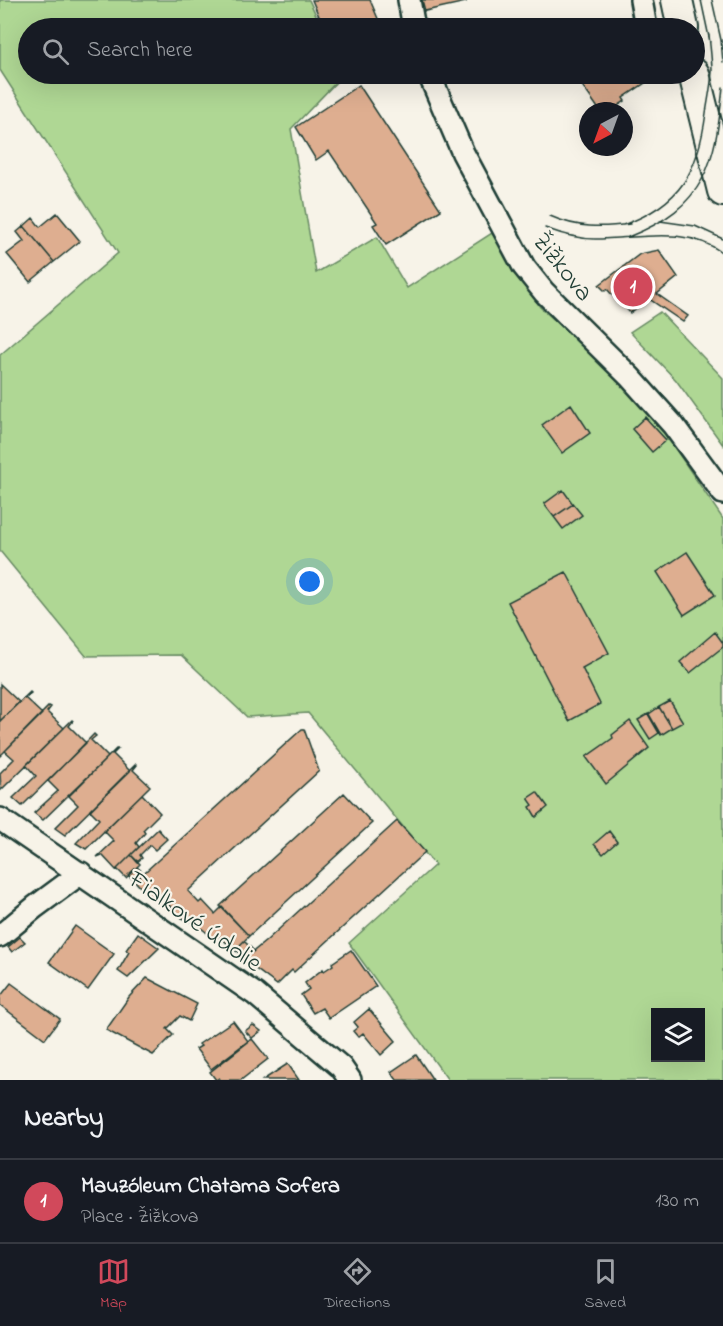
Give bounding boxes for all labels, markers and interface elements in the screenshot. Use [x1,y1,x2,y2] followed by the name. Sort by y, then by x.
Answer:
[18,18,705,84] search box
[39,35,72,68] icon: search
[87,35,192,67] text: Search here
[579,102,633,156] north arrow
[522,225,601,311] street label: Žižkova
[614,264,652,310] pin: 1
[295,567,324,596] your location
[119,862,269,983] street label: Fialkové údolie
[651,1008,705,1062] map controls
[651,1008,705,1062] button: layers
[24,1100,103,1138] text: Nearby
[81,1171,340,1203] text: Mauzóleum Chatama Sofera
[40,1187,47,1216] text: 1
[655,1187,699,1216] text: 130 m
[81,1203,199,1232] text: Place · Žižkova
[97,1255,130,1315] tab: Map
[324,1255,390,1315] tab: Directions
[584,1255,626,1315] tab: Saved

